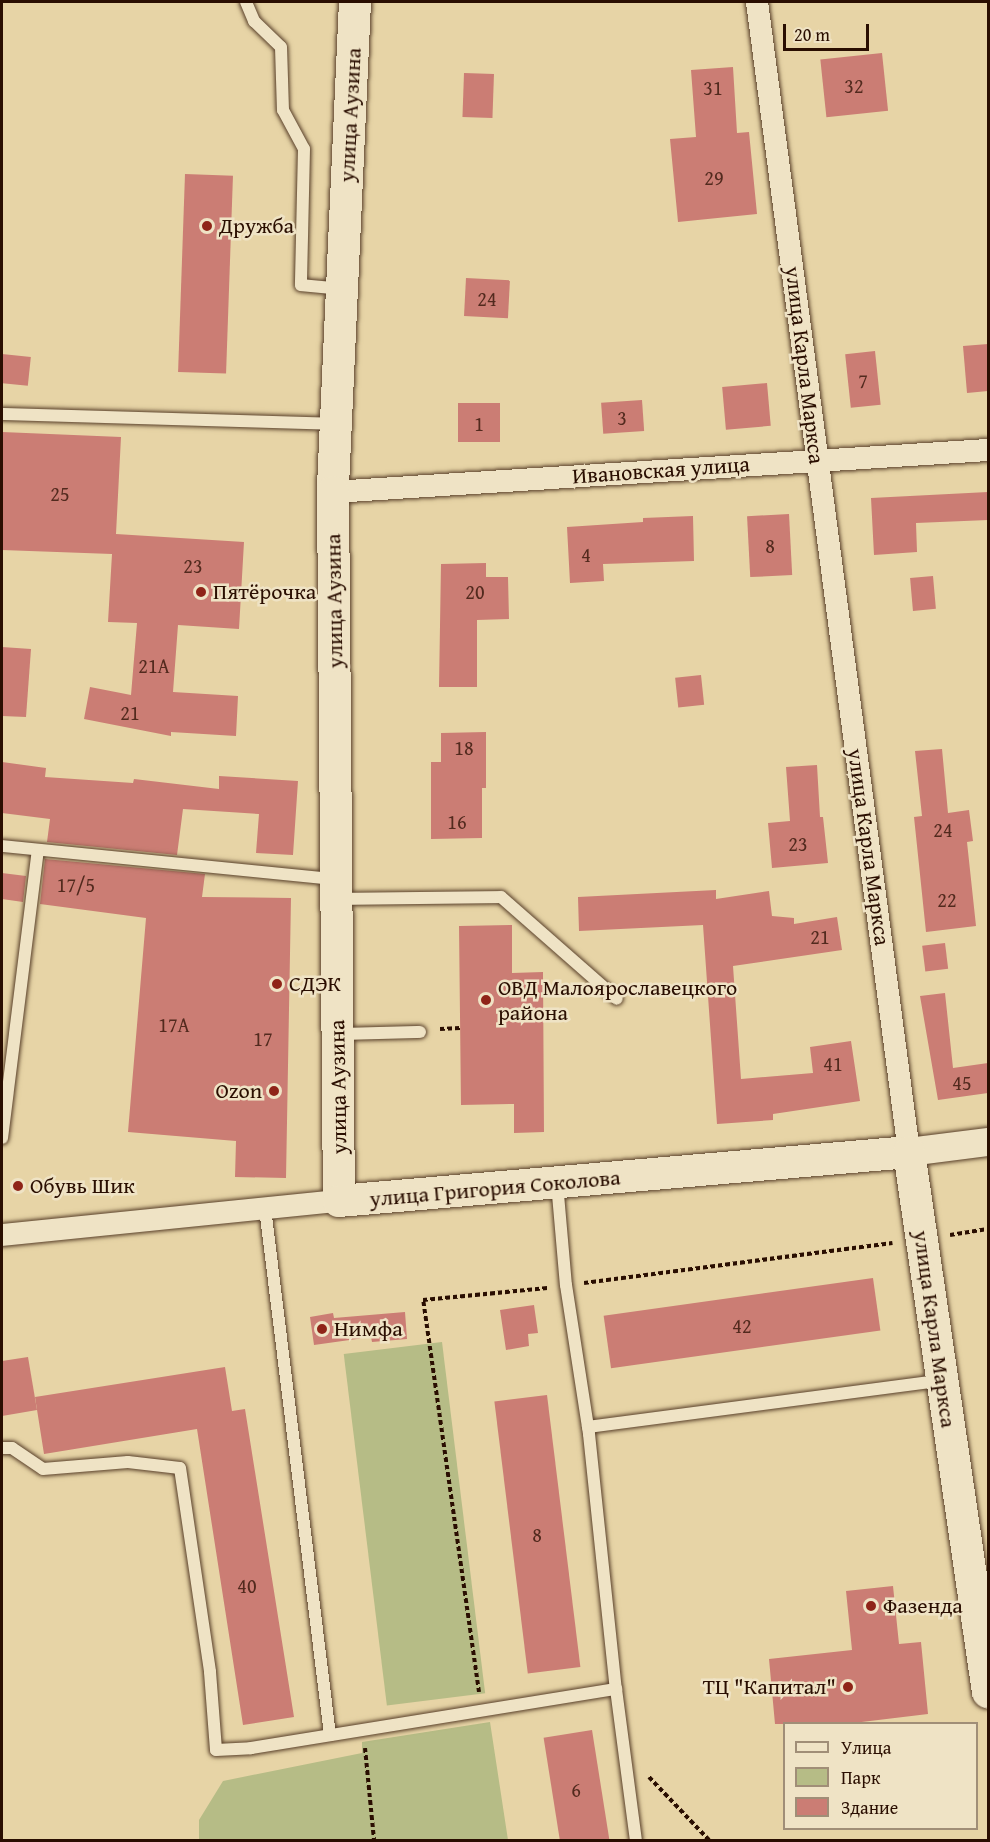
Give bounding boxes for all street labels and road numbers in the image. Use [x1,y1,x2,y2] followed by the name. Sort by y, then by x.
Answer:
[333,47,367,183] street label: улица Аузина
[780,265,830,465] street label: улица Карла Маркса
[571,451,751,489] street label: Ивановская улица
[320,533,348,669] street label: улица Аузина
[842,747,896,947] street label: улица Карла Маркса
[324,1019,352,1155] street label: улица Аузина
[368,1164,622,1212] street label: улица Григория Соколова
[908,1229,962,1429] street label: улица Карла Маркса

